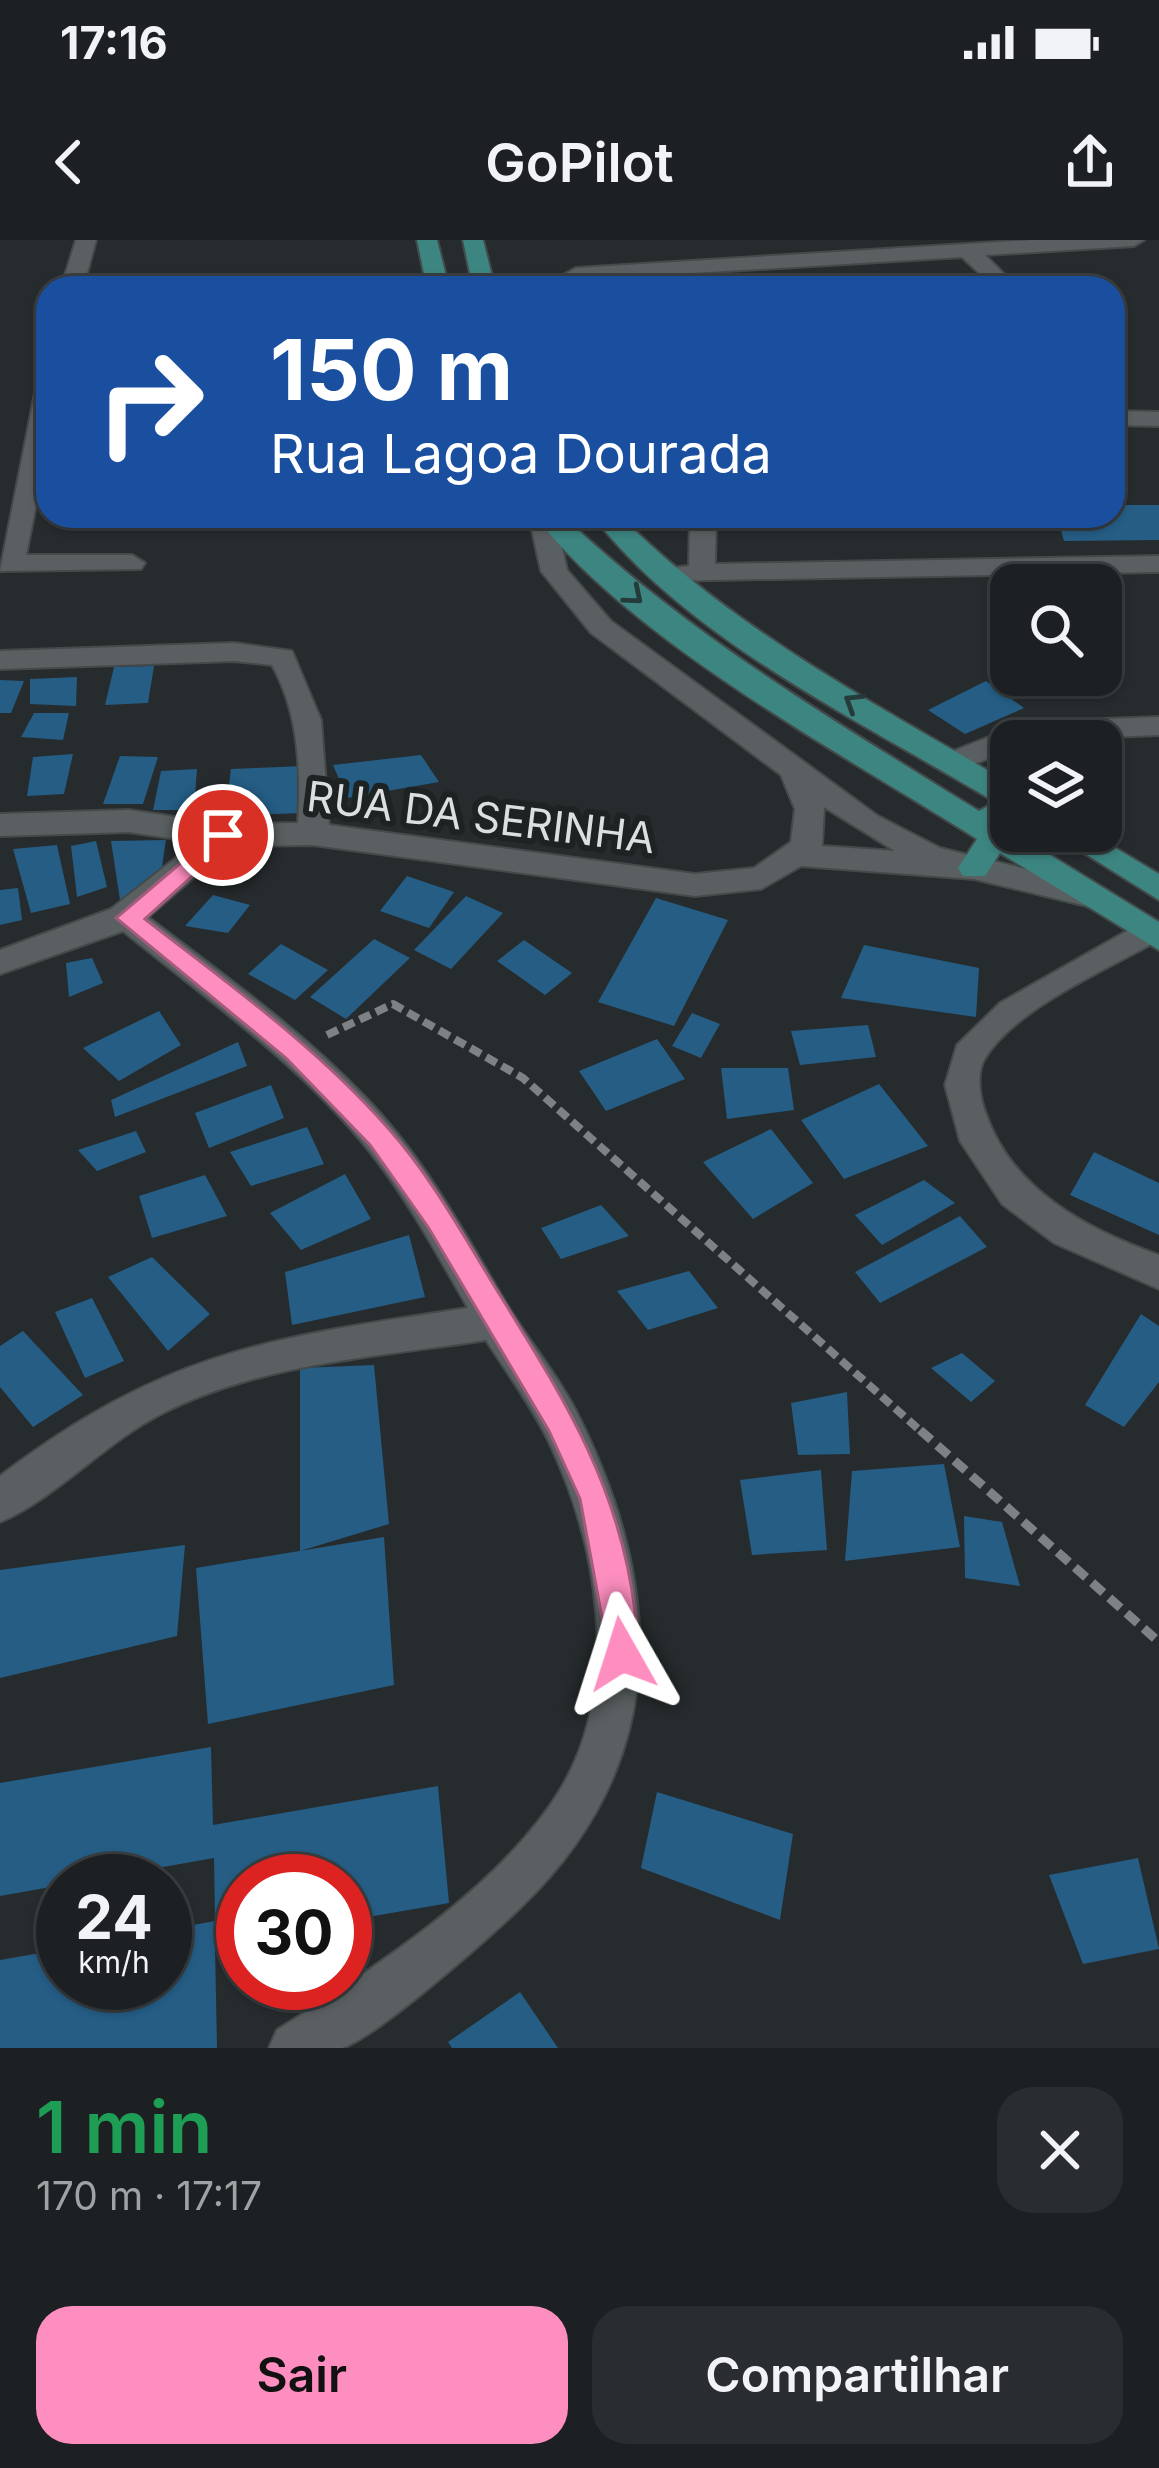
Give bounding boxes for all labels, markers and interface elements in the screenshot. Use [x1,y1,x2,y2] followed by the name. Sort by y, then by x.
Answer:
[60,15,168,70] text: 17:16
[36,129,102,195] icon: back
[1057,129,1123,195] icon: share
[485,130,674,195] text: GoPilot
[270,319,513,420] text: 150 m
[72,324,228,480] icon: right
[270,421,772,486] text: Rua Lagoa Dourada
[990,564,1122,852] map controls
[990,564,1122,696] button: search
[620,581,642,603] one-way arrow
[844,694,866,716] one-way arrow
[990,720,1122,852] button: layers
[304,770,658,863] street label: RUA DA SERINHA
[172,784,274,886] pin
[190,802,256,868] icon: arrive
[559,1591,685,1717] position arrow
[216,1854,372,2010] speed limit sign: 30
[75,1881,153,1953] text: 24
[78,1944,150,1980] text: km/h
[36,2083,212,2170] text: 1 min
[997,2087,1123,2213] button: close
[36,2172,262,2219] text: 170 m · 17:17
[36,2306,568,2444] button: Sair
[592,2306,1123,2444] button: Compartilhar

